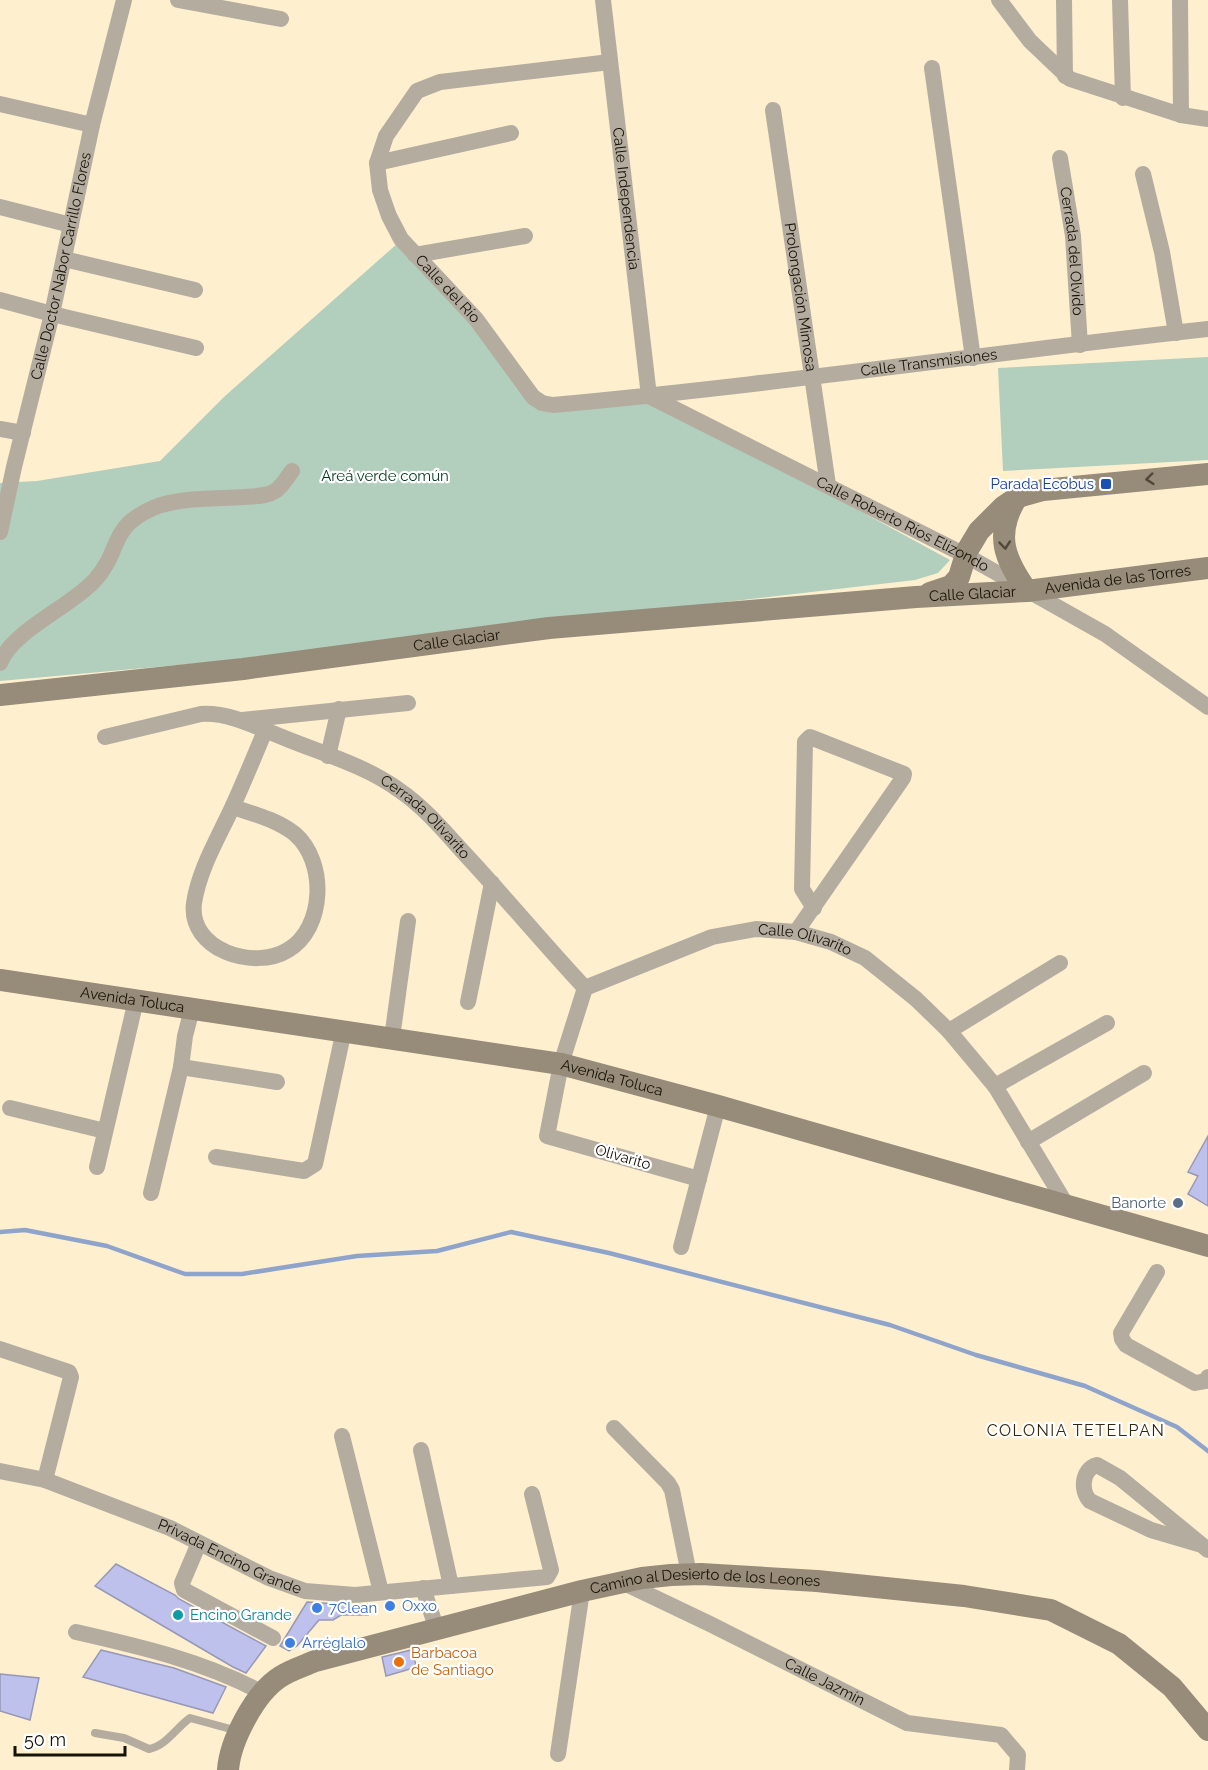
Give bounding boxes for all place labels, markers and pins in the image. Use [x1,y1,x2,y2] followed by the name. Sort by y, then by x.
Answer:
[990,475,1094,493] place label: Parada Ecobus
[1099,477,1113,491] marker: Parada Ecobus
[1111,1194,1166,1212] place label: Banorte
[1171,1196,1185,1210] marker: Banorte
[402,1597,437,1615] place label: Oxxo
[329,1599,377,1617] place label: 7Clean
[383,1599,397,1613] marker: Oxxo
[310,1601,324,1615] marker: 7Clean
[190,1606,292,1624] place label: Encino Grande
[171,1608,185,1622] marker: Encino Grande
[302,1634,366,1652] place label: Arréglalo
[283,1636,297,1650] marker: Arréglalo
[411,1644,494,1679] place label: Barbacoa de Santiago
[392,1655,406,1669] marker: Barbacoa de Santiago

